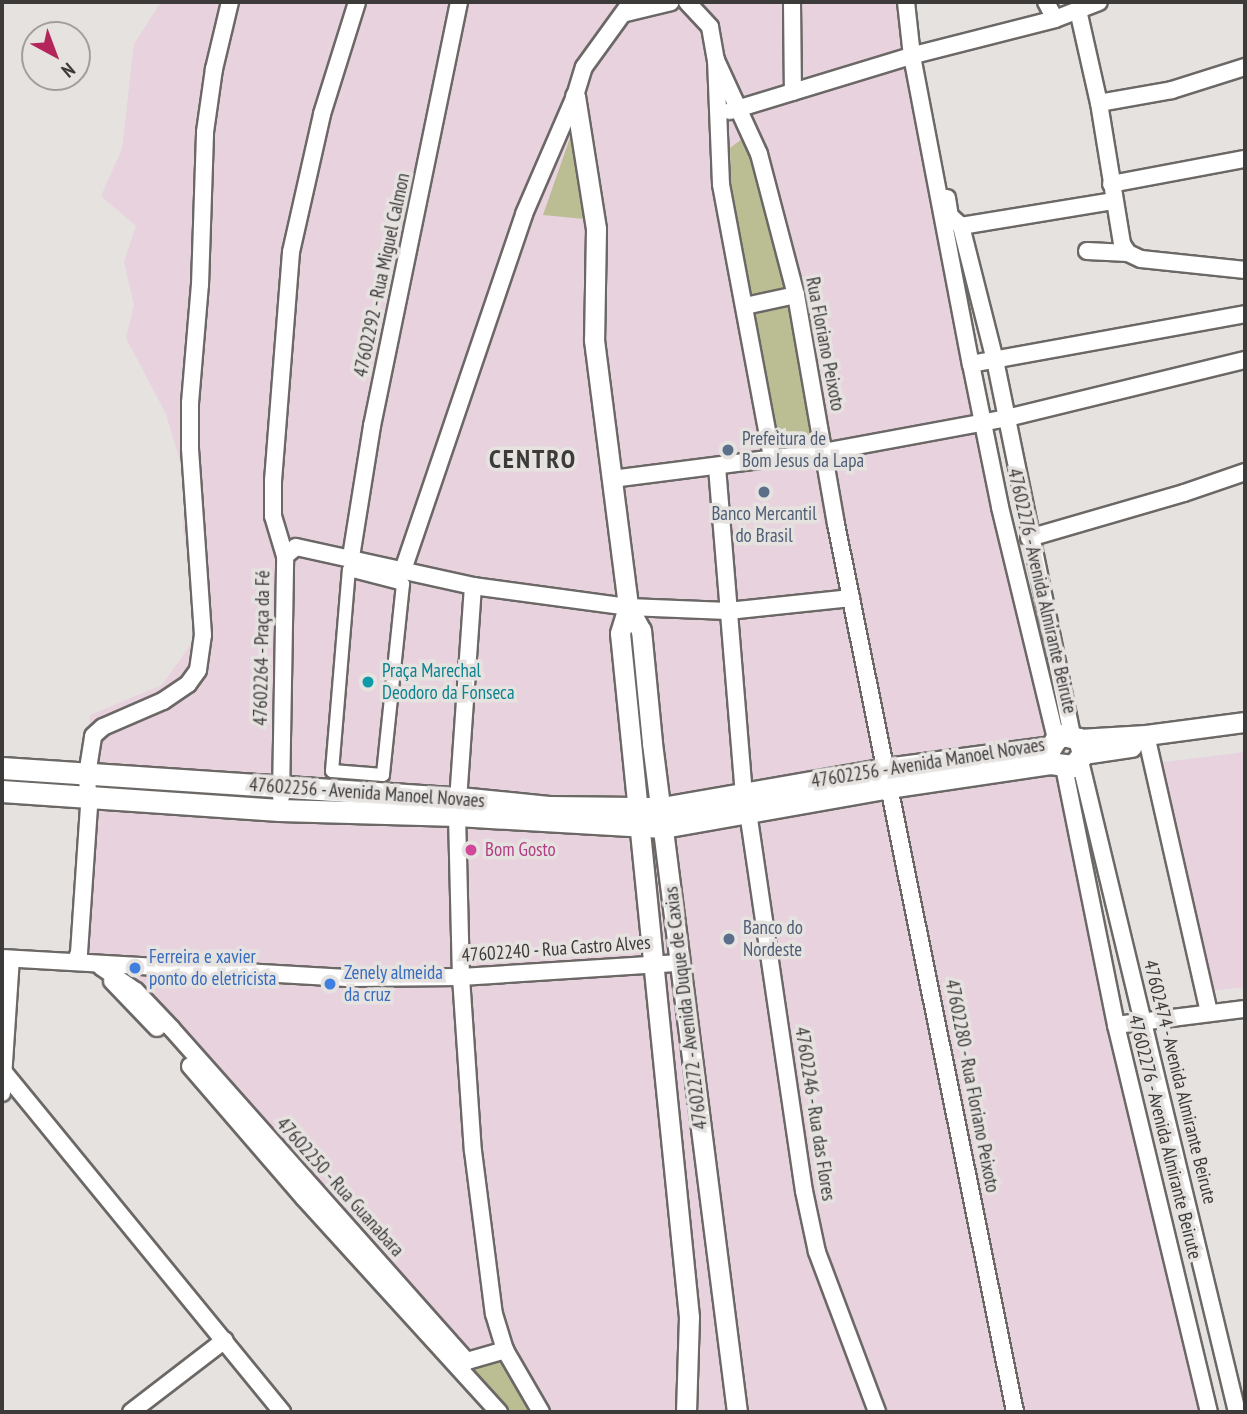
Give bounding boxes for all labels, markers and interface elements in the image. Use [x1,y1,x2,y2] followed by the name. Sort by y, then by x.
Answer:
[21,21,91,91] north arrow
[57,58,80,83] text: N
[349,170,415,380] street label: 47602292 - Rua Miguel Calmon
[801,275,849,413] street label: Rua Floriano Peixoto
[742,428,864,472] place label: Prefeitura de Bom Jesus da Lapa
[720,442,736,458] marker: Prefeitura de Bom Jesus da Lapa
[490,443,576,475] district label: CENTRO
[1002,465,1082,717] street label: 47602276 - Avenida Almirante Beirute
[756,484,772,500] marker: Banco Mercantil do Brasil
[711,503,817,547] place label: Banco Mercantil do Brasil
[249,569,275,727] street label: 47602264 - Praça da Fé
[382,660,514,704] place label: Praça Marechal Deodoro da Fonseca
[360,674,376,690] marker: Praça Marechal Deodoro da Fonseca
[809,733,1047,793] street label: 47602256 - Avenida Manoel Novaes
[248,773,486,813] street label: 47602256 - Avenida Manoel Novaes
[485,839,556,861] place label: Bom Gosto
[463,842,479,858] marker: Bom Gosto
[660,884,712,1132] street label: 47602272 - Avenida Duque de Caxias
[743,917,803,961] place label: Banco do Nordeste
[460,931,652,967] street label: 47602240 - Rua Castro Alves
[721,931,737,947] marker: Banco do Nordeste
[149,946,276,990] place label: Ferreira e xavier ponto do eletricista
[1138,956,1222,1208] street label: 47602474 - Avenida Almirante Beirute
[127,960,143,976] marker: Ferreira e xavier ponto do eletricista
[344,962,443,1006] place label: Zenely almeida da cruz
[322,976,338,992] marker: Zenely almeida da cruz
[940,977,1004,1195] street label: 47602280 - Rua Floriano Peixoto
[1123,1011,1207,1263] street label: 47602276 - Avenida Almirante Beirute
[790,1025,840,1203] street label: 47602246 - Rua das Flores
[271,1112,409,1262] street label: 47602250 - Rua Guanabara

